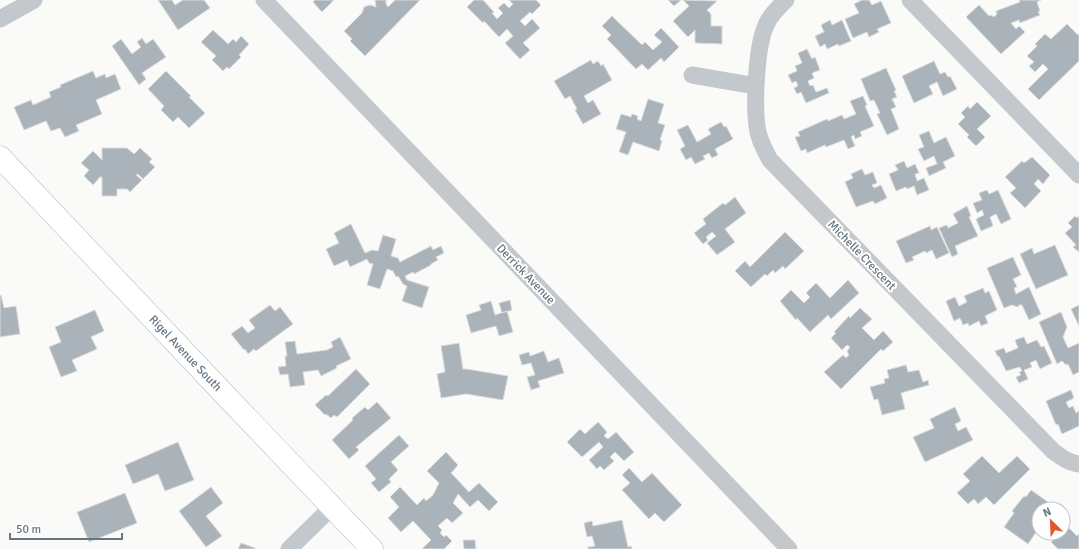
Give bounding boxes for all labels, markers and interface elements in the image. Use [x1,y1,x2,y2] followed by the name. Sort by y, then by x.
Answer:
[824,217,899,294] street label: Michelle Crescent
[493,241,558,308] street label: Derrick Avenue
[146,312,225,395] street label: Rigel Avenue South
[1031,501,1071,541] north arrow
[1041,505,1053,520] text: N
[10,515,122,541] scale bar
[16,522,41,537] text: 50 m

